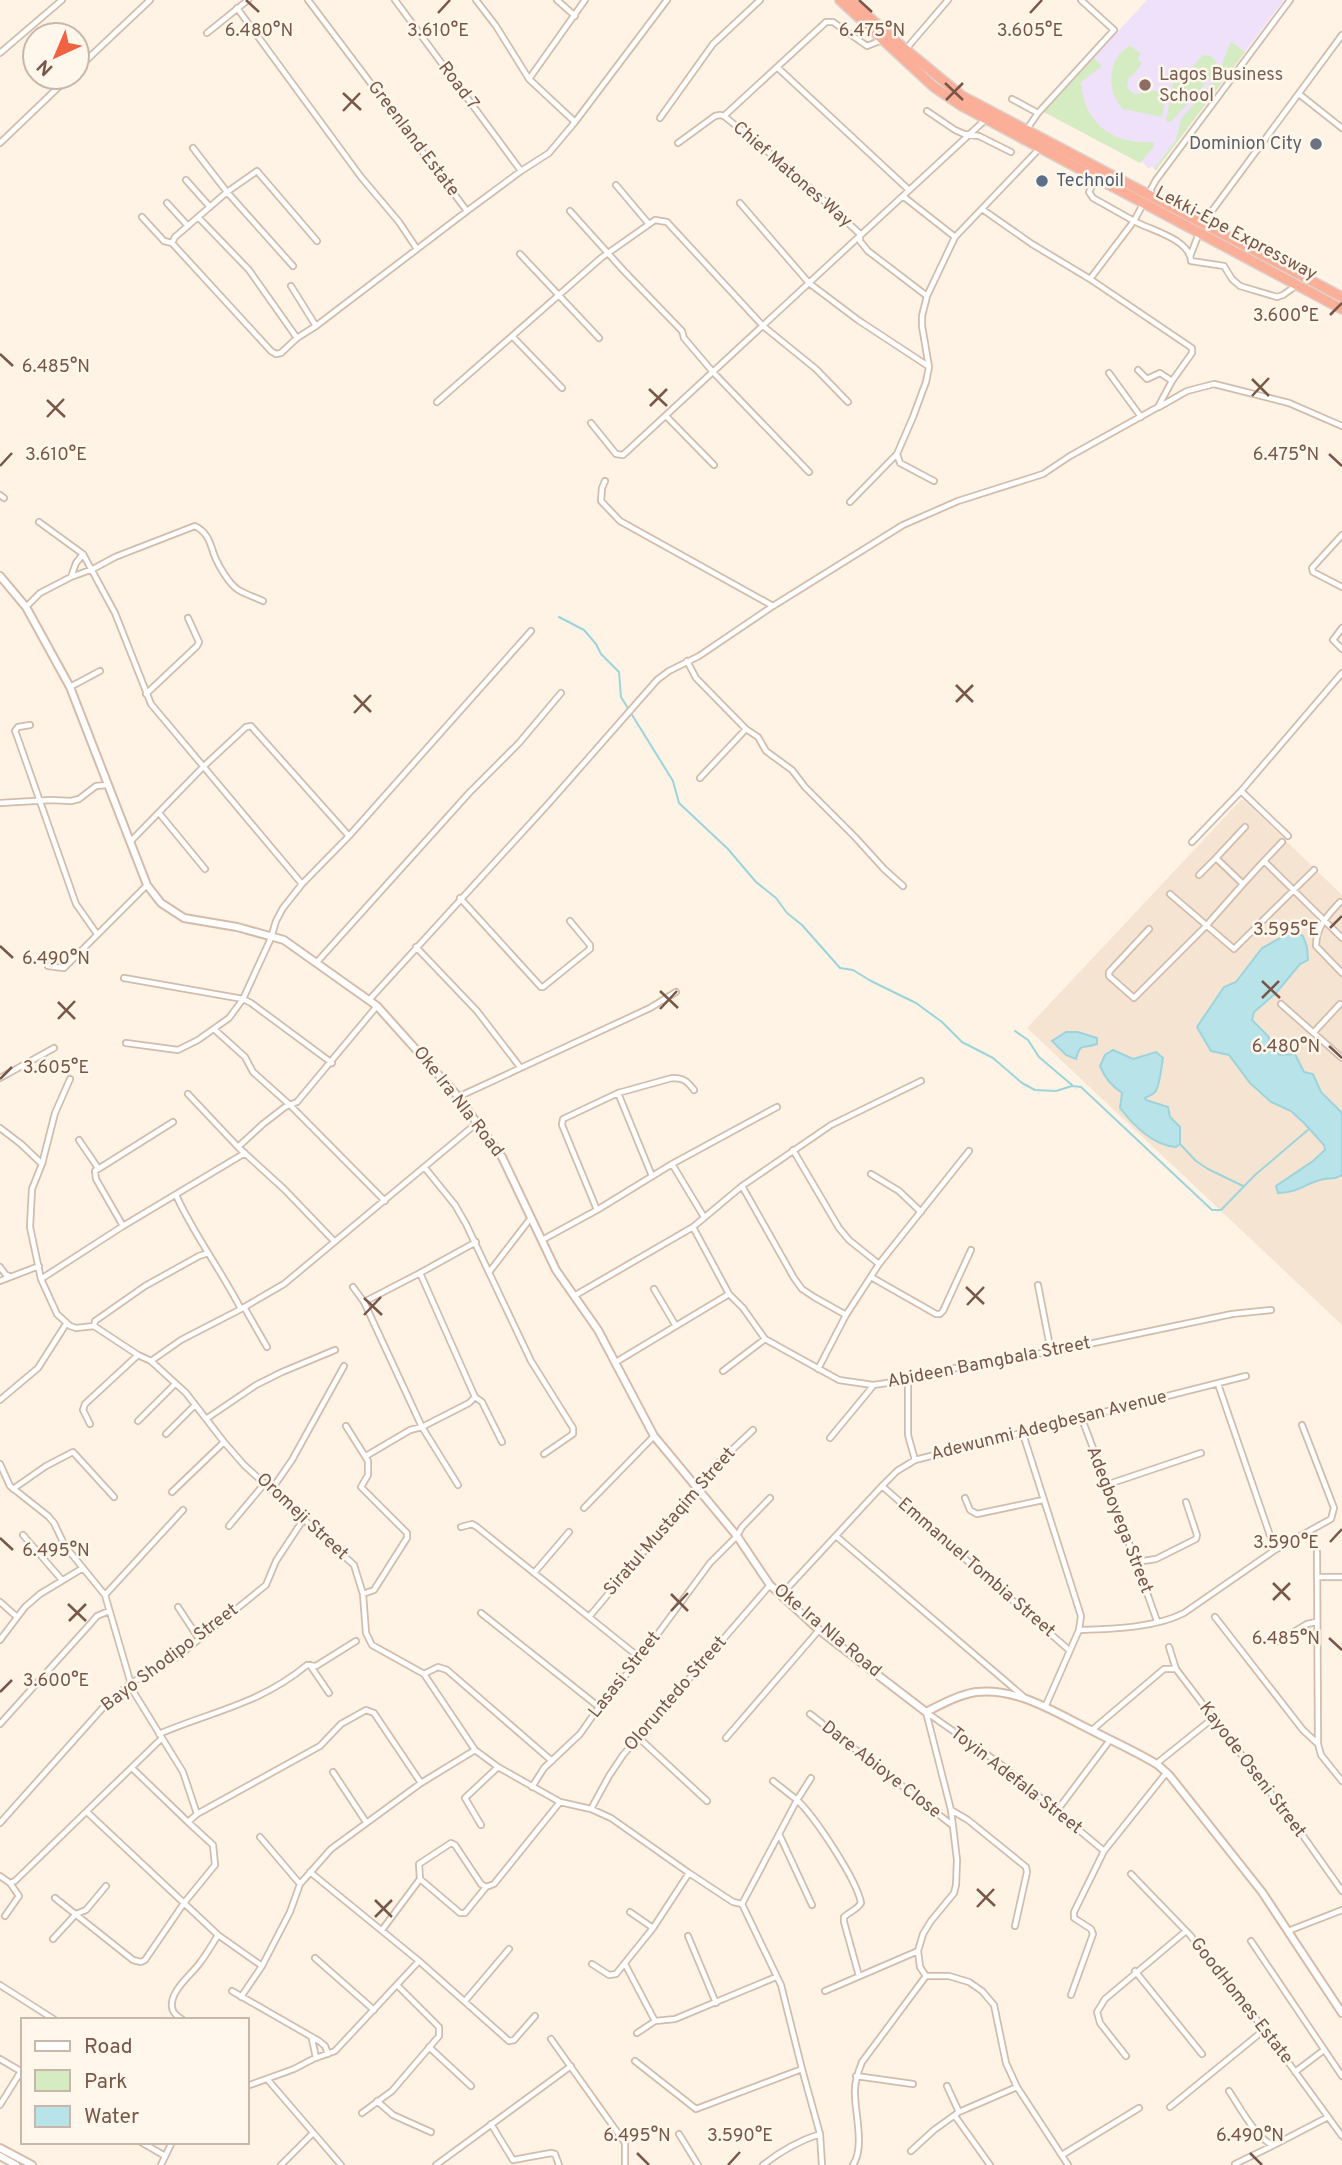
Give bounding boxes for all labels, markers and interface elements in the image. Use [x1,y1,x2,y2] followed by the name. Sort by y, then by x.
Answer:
[225,20,293,43] text: 6.480°N
[407,20,469,43] text: 3.610°E
[839,20,905,43] text: 6.475°N
[997,20,1063,43] text: 3.605°E
[21,21,91,91] north arrow
[32,53,59,80] text: N
[432,57,484,115] street label: Road 7
[1159,64,1283,108] place label: Lagos Business School
[362,77,464,201] street label: Greenland Estate
[1137,77,1153,93] marker: Lagos Business School
[727,117,857,233] street label: Chief Matones Way
[1189,133,1302,156] place label: Dominion City
[1308,136,1324,152] marker: Dominion City
[1056,170,1124,193] place label: Technoil
[1034,173,1050,189] marker: Technoil
[1151,182,1321,286] street label: Lekki-Epe Expressway
[1253,305,1319,328] text: 3.600°E
[22,356,90,379] text: 6.485°N
[25,444,87,467] text: 3.610°E
[1253,444,1319,467] text: 6.475°N
[1253,919,1319,942] text: 3.595°E
[22,948,90,971] text: 6.490°N
[1252,1036,1320,1059] text: 6.480°N
[408,1042,508,1162] street label: Oke Ira Nla Road
[23,1057,89,1080] text: 3.605°E
[886,1332,1092,1394] street label: Abideen Bamgbala Street
[929,1386,1169,1466] street label: Adewunmi Adegbesan Avenue
[599,1443,741,1601] street label: Siratul Mustaqim Street
[1080,1443,1158,1597] street label: Adegboyega Street
[251,1468,353,1566] street label: Oromeji Street
[892,1493,1060,1643] street label: Emmanuel Tombia Street
[1253,1532,1319,1555] text: 3.590°E
[22,1540,90,1563] text: 6.495°N
[768,1579,886,1683] street label: Oke Ira Nla Road
[97,1599,243,1717] street label: Bayo Shodipo Street
[584,1627,666,1723] street label: Lasasi Street
[1252,1628,1320,1651] text: 6.485°N
[620,1632,732,1756] street label: Oloruntedo Street
[23,1670,89,1693] text: 3.600°E
[1193,1698,1311,1842] street label: Kayode Oseni Street
[816,1716,946,1824] street label: Dare Abioye Close
[945,1722,1087,1840] street label: Toyin Adefala Street
[1184,1933,1298,2069] street label: GoodHomes Estate
[21,2018,248,2144] legend
[84,2034,133,2061] text: Road
[84,2069,127,2096] text: Park
[84,2104,139,2131] text: Water
[603,2125,671,2148] text: 6.495°N
[707,2125,773,2148] text: 3.590°E
[1216,2125,1284,2148] text: 6.490°N

